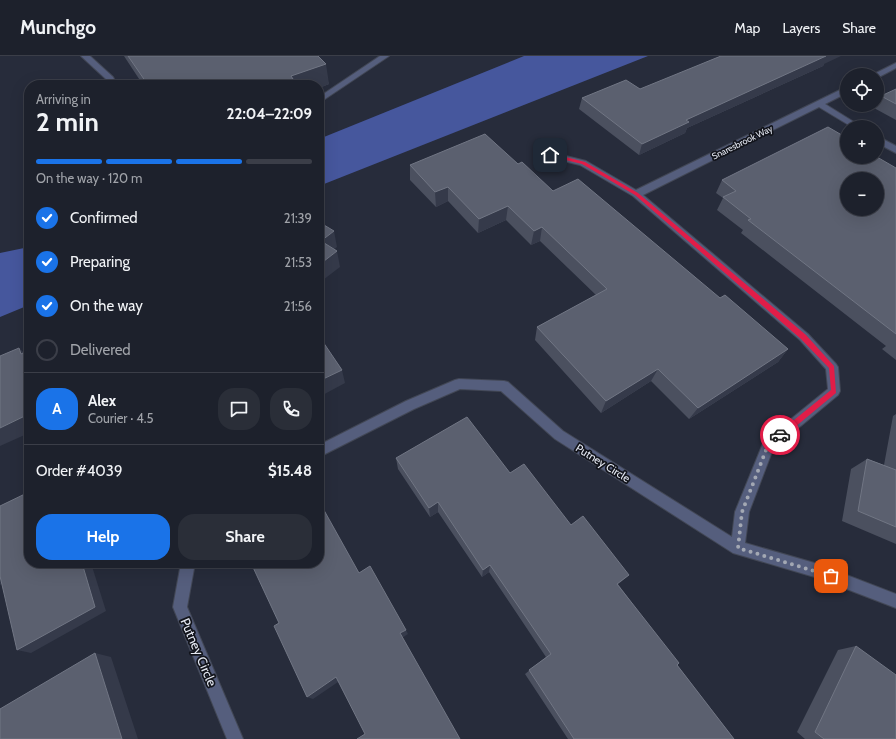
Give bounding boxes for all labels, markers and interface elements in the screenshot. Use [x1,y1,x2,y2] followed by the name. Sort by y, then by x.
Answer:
[20,16,96,39] text: Munchgo
[735,19,760,37] text: Map
[782,19,820,37] text: Layers
[842,19,876,37] text: Share
[840,68,884,216] map controls
[840,68,884,112] button: locate
[36,91,91,107] text: Arriving in
[227,105,312,123] text: 22:04–22:09
[36,106,99,138] text: 2 min
[840,120,884,164] button: +
[710,122,775,161] street label: Snaresbrook Way
[533,138,567,172] pin
[539,144,561,166] icon: home
[36,170,142,186] text: On the way · 120 m
[840,172,884,216] button: −
[36,207,58,229] icon: check
[70,209,138,227] text: Confirmed
[284,210,312,226] text: 21:39
[36,251,58,273] icon: check
[70,253,130,271] text: Preparing
[284,254,312,270] text: 21:53
[36,295,58,317] icon: check
[70,297,143,315] text: On the way
[284,298,312,314] text: 21:56
[70,341,131,359] text: Delivered
[218,388,260,430] button: chat
[270,388,312,430] button: phone
[88,392,116,410] text: Alex
[52,400,62,418] text: A
[88,410,153,426] text: Courier · 4.5
[760,415,800,455] courier
[769,424,791,446] icon: car
[573,441,633,485] street label: Putney Circle
[36,462,122,480] text: Order #4039
[268,462,312,480] text: $15.48
[36,514,170,560] button: Help
[178,514,312,560] button: Share
[814,559,848,593] pin
[820,565,842,587] icon: bag
[177,615,221,689] street label: Putney Circle

